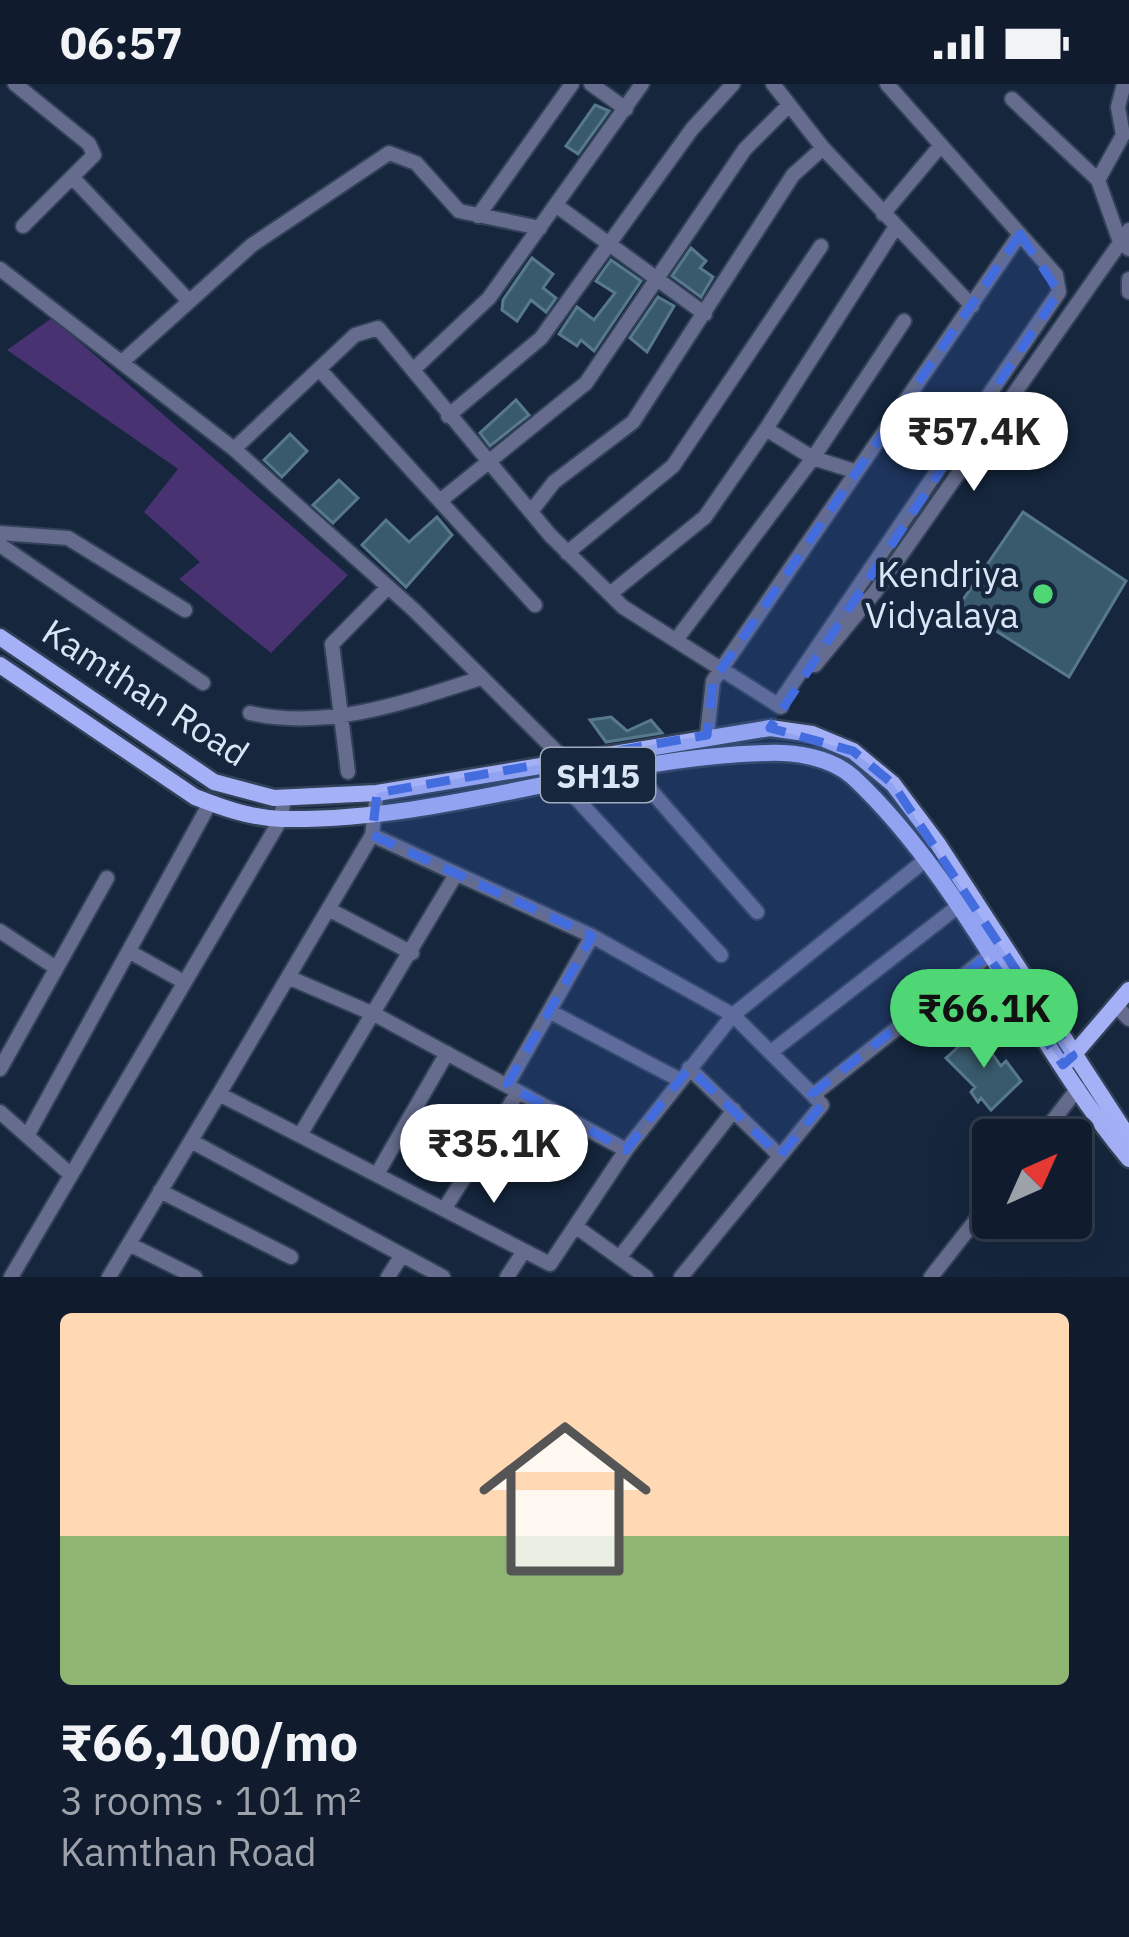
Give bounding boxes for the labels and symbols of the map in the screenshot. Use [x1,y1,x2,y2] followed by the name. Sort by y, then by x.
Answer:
[876,392,1072,494] pin: ₹57.4K
[865,550,1019,638] place label: Kendriya Vidyalaya
[1030,581,1056,607] marker: Kendriya Vidyalaya
[34,608,258,776] street label: Kamthan Road
[541,748,655,802] road number: SH15
[886,969,1082,1071] pin: ₹66.1K
[396,1104,592,1206] pin: ₹35.1K
[972,1119,1092,1239] north arrow

